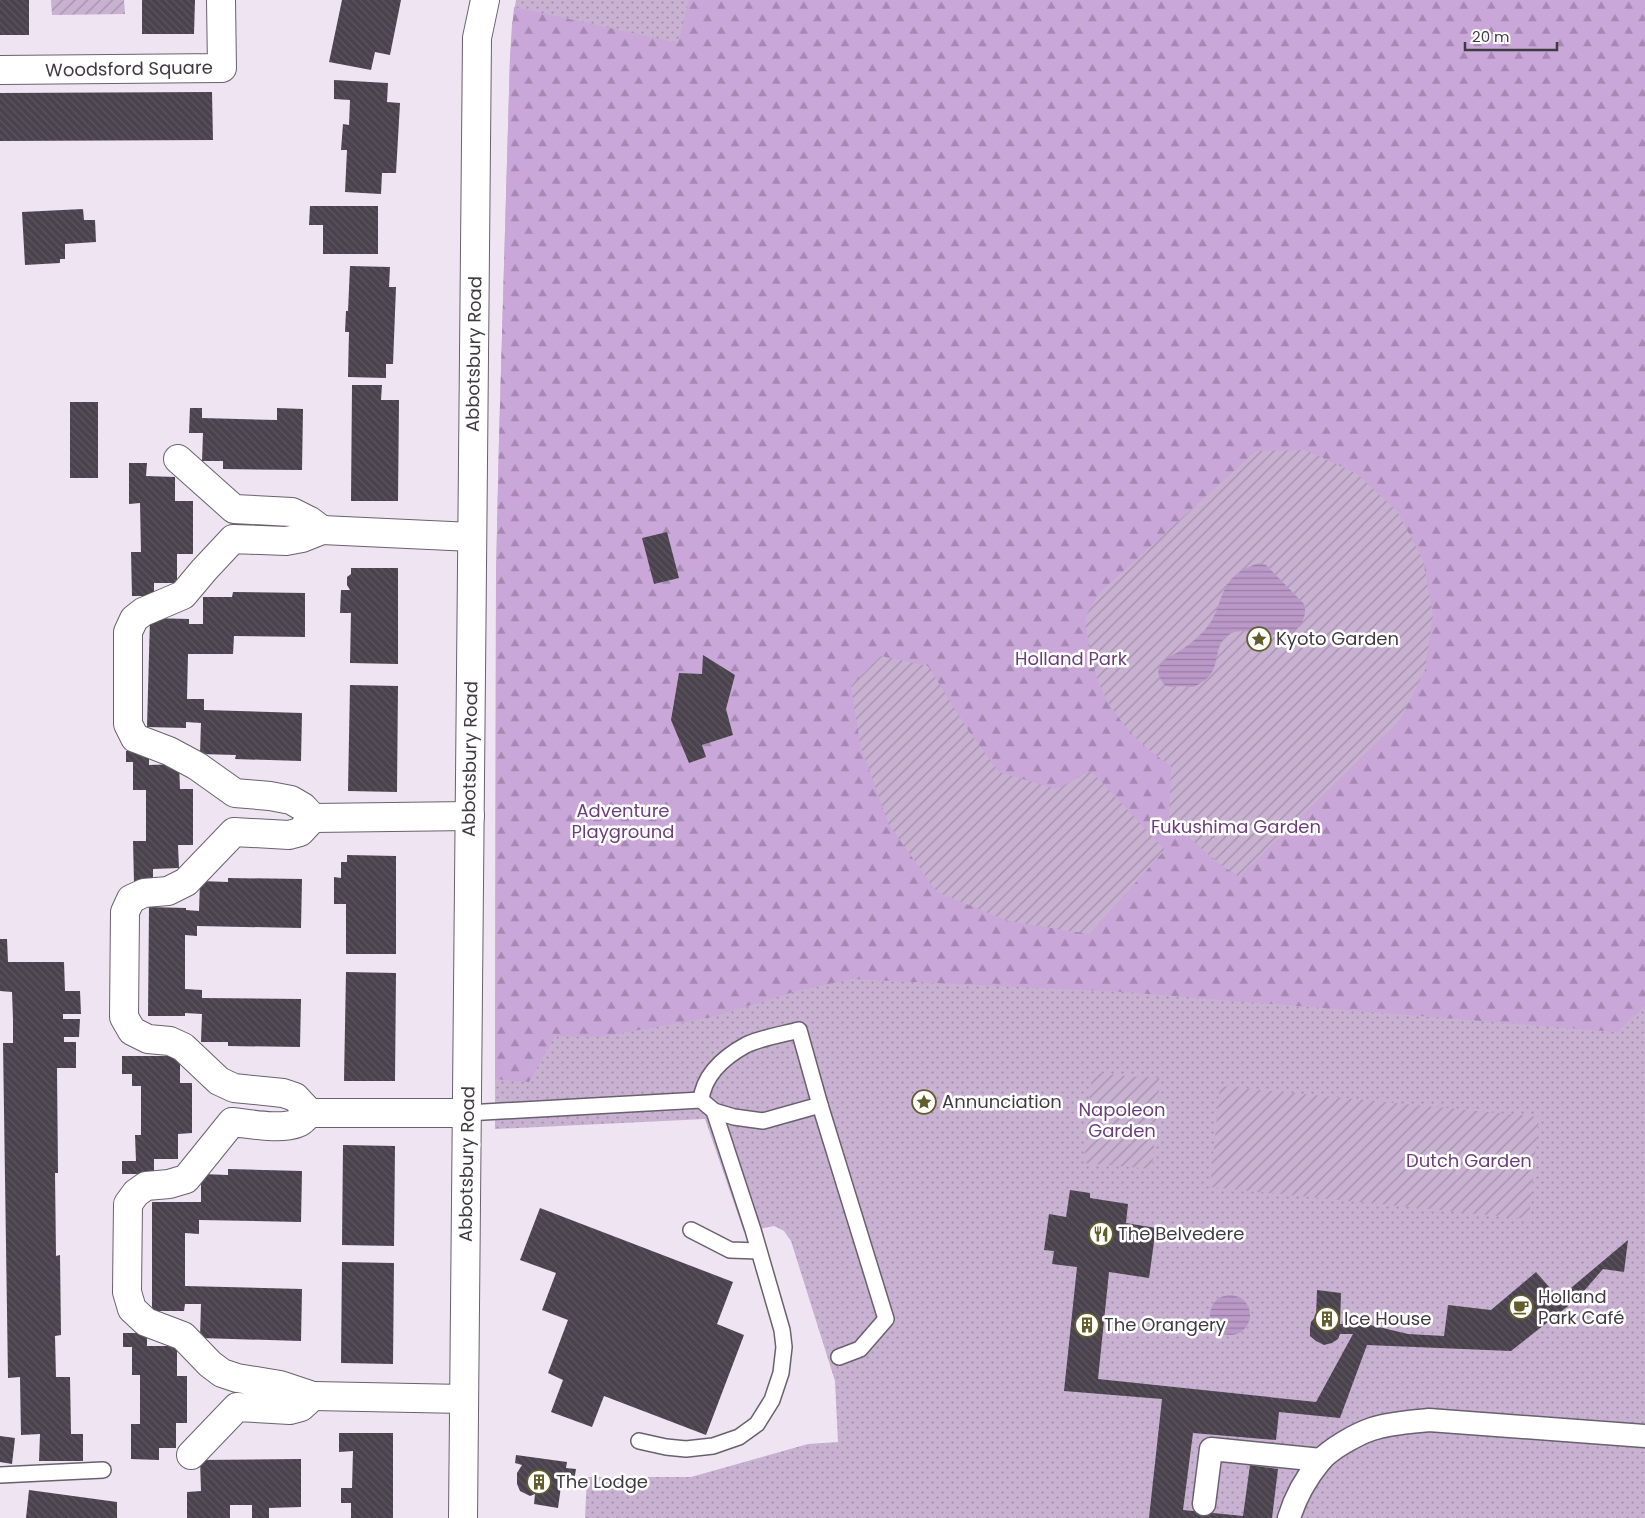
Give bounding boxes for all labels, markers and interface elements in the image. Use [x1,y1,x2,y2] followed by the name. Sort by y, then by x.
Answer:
[1465,20,1558,52] scale bar
[1472,26,1510,47] text: 20 m
[45,55,213,82] street label: Woodsford Square
[460,276,487,432] street label: Abbotsbury Road
[1246,626,1272,652] place icon: Kyoto Garden
[1276,626,1399,651] place label: Kyoto Garden
[1015,646,1128,671] park label: Holland Park
[456,681,483,837] street label: Abbotsbury Road
[572,798,674,844] park label: Adventure Playground
[1151,814,1321,839] park label: Fukushima Garden
[453,1086,480,1242] street label: Abbotsbury Road
[911,1089,937,1115] place icon: Annunciation
[942,1089,1062,1114] place label: Annunciation
[1078,1097,1166,1143] park label: Napoleon Garden
[1406,1148,1532,1173] park label: Dutch Garden
[1088,1221,1114,1247] restaurant icon: The Belvedere
[1118,1221,1244,1246] place label: The Belvedere
[1538,1284,1625,1330] place label: Holland Park Café
[1508,1294,1534,1320] cafe icon: Holland Park Café
[1314,1306,1340,1332] building icon: Ice House
[1344,1306,1431,1331] place label: Ice House
[1074,1312,1100,1338] building icon: The Orangery
[1104,1312,1226,1337] place label: The Orangery
[526,1469,552,1495] building icon: The Lodge
[556,1469,648,1494] place label: The Lodge

